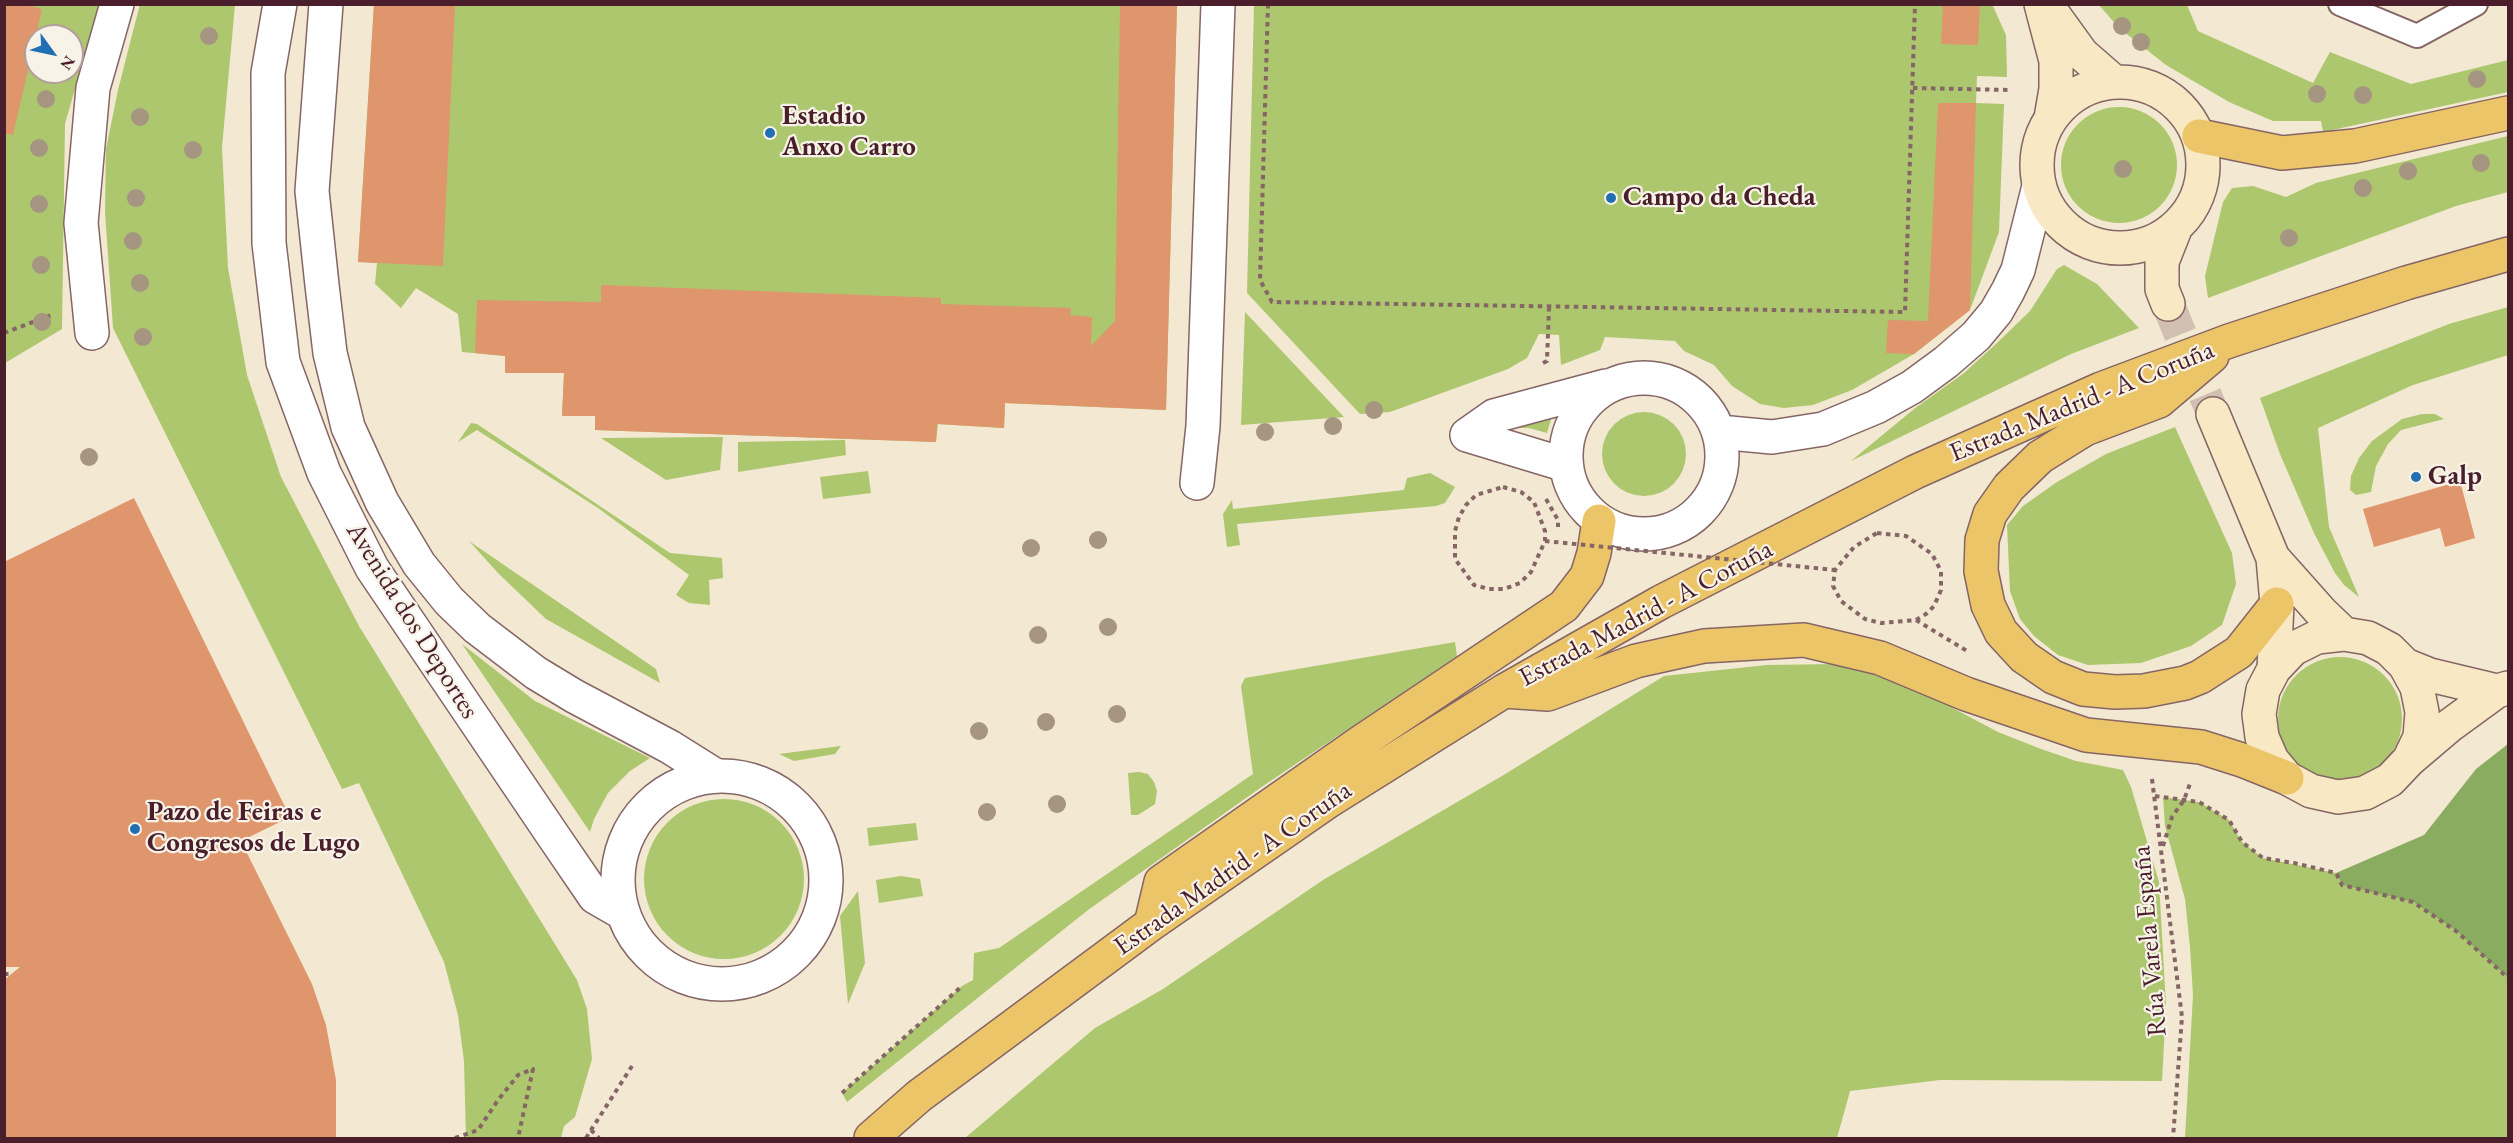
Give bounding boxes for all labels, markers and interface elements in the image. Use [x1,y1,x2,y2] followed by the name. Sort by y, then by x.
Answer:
[24,24,84,84] north arrow
[56,52,80,74] text: N
[782,101,916,164] place label: Estadio Anxo Carro
[763,126,777,140] marker: Estadio Anxo Carro
[1623,182,1816,214] place label: Campo da Cheda
[1604,191,1618,205] marker: Campo da Cheda
[1945,334,2219,470] street label: Estrada Madrid - A Coruña
[2428,461,2482,493] place label: Galp
[2409,470,2423,484] marker: Galp
[339,517,485,725] street label: Avenida dos Deportes
[1514,533,1778,695] street label: Estrada Madrid - A Coruña
[1108,775,1358,963] street label: Estrada Madrid - A Coruña
[147,797,360,860] place label: Pazo de Feiras e Congresos de Lugo
[128,822,142,836] marker: Pazo de Feiras e Congresos de Lugo
[2126,844,2174,1038] street label: Rúa Varela España

